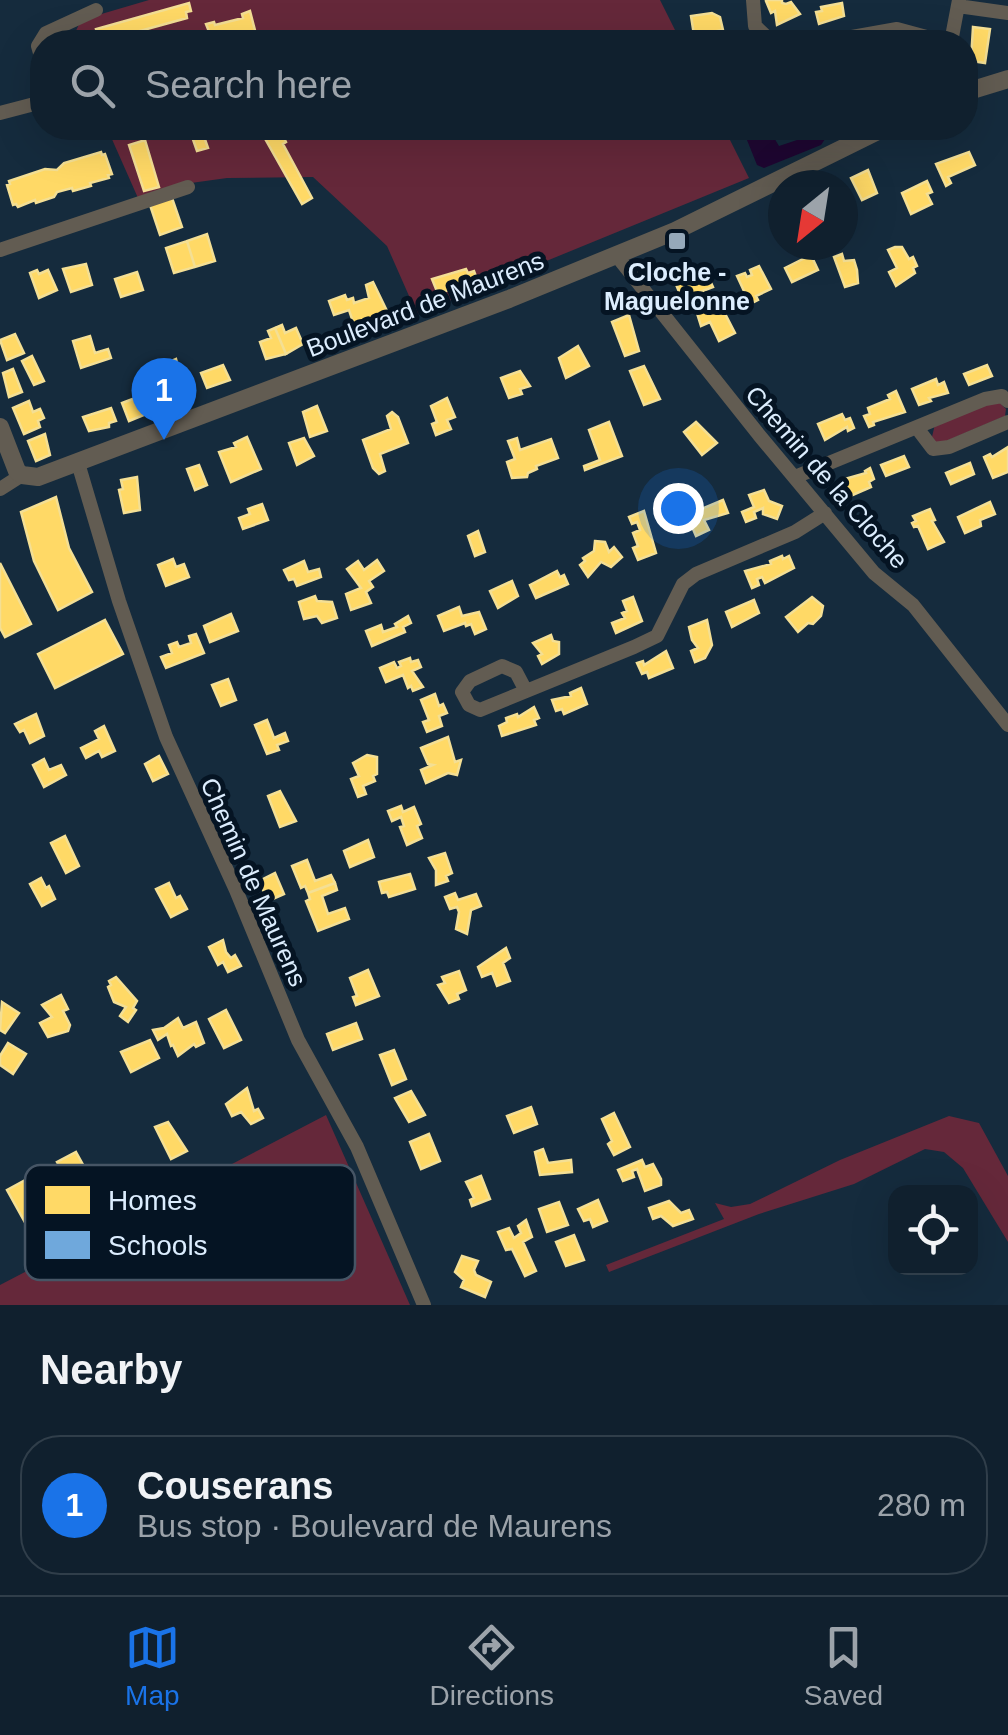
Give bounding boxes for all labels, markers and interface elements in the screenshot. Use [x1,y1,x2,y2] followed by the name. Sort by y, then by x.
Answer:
[30,30,978,140] search box
[65,58,120,113] icon: search
[145,64,352,106] text: Search here
[768,170,858,260] north arrow
[666,230,688,252] marker: Cloche - Maguelonne
[303,246,547,362] street label: Boulevard de Maurens
[604,258,750,315] place label: Cloche - Maguelonne
[132,358,196,440] pin: 1
[740,380,914,574] street label: Chemin de la Cloche
[653,483,704,534] your location
[195,773,313,991] street label: Chemin de Maurens
[25,1165,355,1280] legend
[108,1185,197,1216] text: Homes
[888,1185,978,1275] map controls
[888,1185,978,1275] button: locate
[108,1230,208,1261] text: Schools
[40,1346,182,1393] text: Nearby
[137,1465,333,1507] text: Couserans
[66,1487,83,1523] text: 1
[877,1487,966,1523] text: 280 m
[137,1508,612,1544] text: Bus stop · Boulevard de Maurens
[125,1620,180,1712] tab: Map
[430,1620,554,1712] tab: Directions
[804,1620,883,1712] tab: Saved

